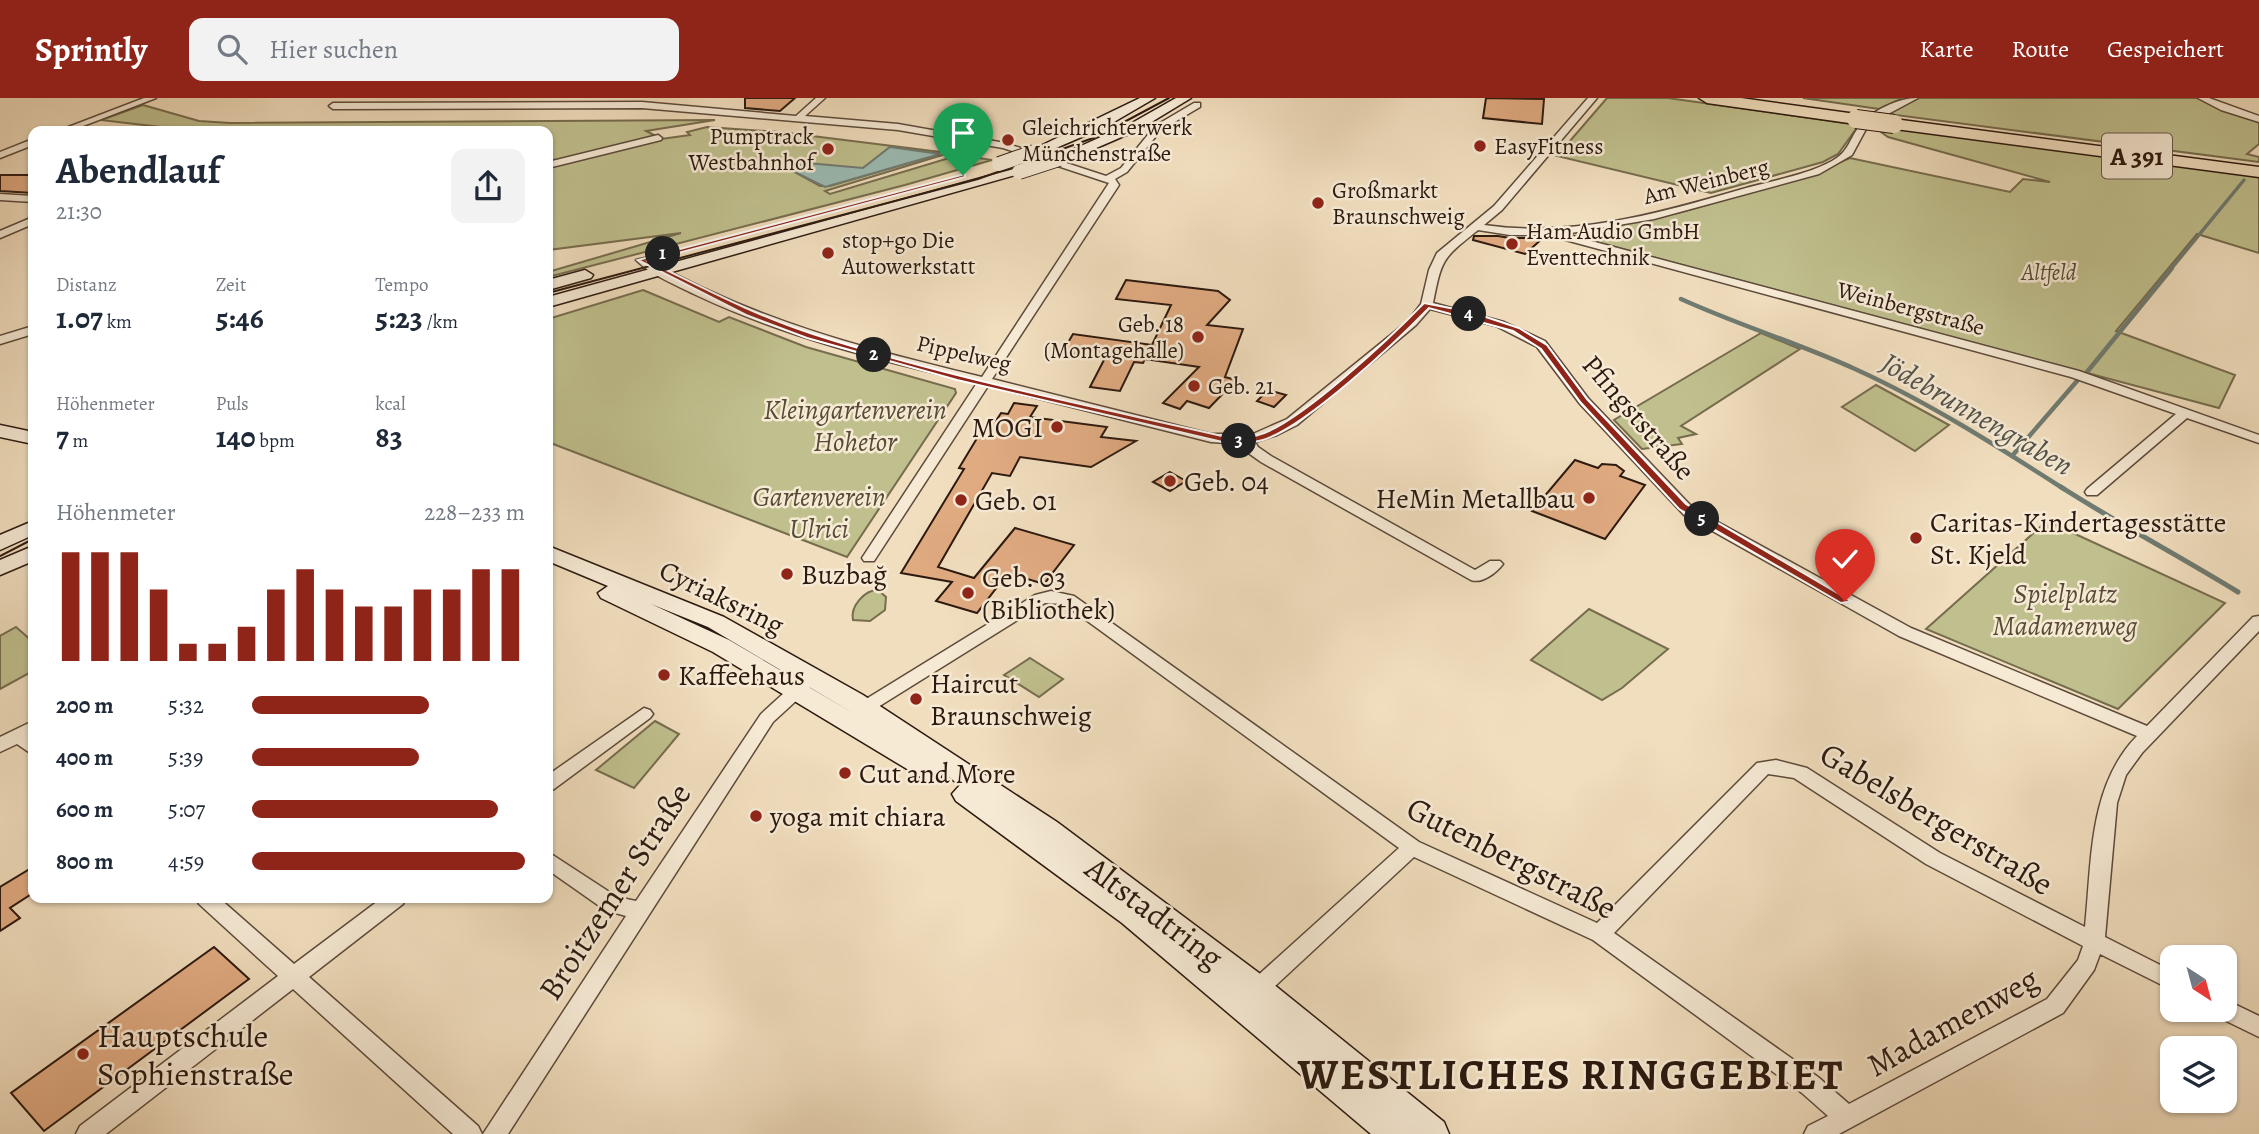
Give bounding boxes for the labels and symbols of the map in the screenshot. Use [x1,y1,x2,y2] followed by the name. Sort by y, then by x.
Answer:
[933,103,993,175] pin
[1022,112,1193,169] place label: Gleichrichterwerk Münchenstraße
[688,121,817,178] place label: Pumptrack Westbahnhof
[1494,131,1603,162] place label: EasyFitness
[1000,132,1016,148] marker: Gleichrichterwerk Münchenstraße
[2102,134,2172,178] road number: A 391
[1472,138,1488,154] marker: EasyFitness
[820,141,836,157] marker: Pumptrack Westbahnhof
[1639,151,1772,212] street label: Am Weinberg
[1332,175,1465,232] place label: Großmarkt Braunschweig
[1310,195,1326,211] marker: Großmarkt Braunschweig
[1526,216,1700,273] place label: Ham Audio GmbH Eventtechnik
[841,225,976,282] place label: stop+go Die Autowerkstatt
[646,236,680,272] pin: 1
[1504,236,1520,252] marker: Ham Audio GmbH Eventtechnik
[820,245,836,261] marker: stop+go Die Autowerkstatt
[2021,257,2077,288] park label: Altfeld
[1833,274,1988,343] street label: Weinbergstraße
[1452,296,1486,332] pin: 4
[1044,309,1184,366] place label: Geb. 18 (Montagehalle)
[913,328,1015,380] street label: Pippelweg
[1190,329,1206,345] marker: Geb. 18 (Montagehalle)
[856,338,892,372] pin: 2
[1873,342,2080,485] water label: Jödebrunnengraben
[1573,347,1703,489] street label: Pfingststraße
[1208,371,1274,402] place label: Geb. 21
[1186,378,1202,394] marker: Geb. 21
[763,391,947,461] park label: Kleingartenverein Hohetor
[971,409,1043,447] place label: MOGI
[1049,419,1065,435] marker: MOGI
[1222,424,1256,458] pin: 3
[1184,463,1269,501] place label: Geb. 04
[1162,473,1178,489] marker: Geb. 04
[752,478,886,548] park label: Gartenverein Ulrici
[1376,480,1576,518] place label: HeMin Metallbau
[975,482,1057,520] place label: Geb. 01
[1581,490,1597,506] marker: HeMin Metallbau
[953,492,969,508] marker: Geb. 01
[1684,502,1720,536] pin: 5
[1930,504,2226,574] place label: Caritas-Kindertagesstätte St. Kjeld
[1815,529,1875,601] pin
[1908,530,1924,546] marker: Caritas-Kindertagesstätte St. Kjeld
[653,551,790,644] street label: Cyriaksring
[801,556,887,594] place label: Buzbağ
[982,559,1115,629] place label: Geb. 03 (Bibliothek)
[779,566,795,582] marker: Buzbağ
[1993,575,2138,645] park label: Spielplatz Madamenweg
[960,585,976,601] marker: Geb. 03 (Bibliothek)
[678,657,805,695] place label: Kaffeehaus
[930,665,1092,735] place label: Haircut Braunschweig
[656,667,672,683] marker: Kaffeehaus
[908,691,924,707] marker: Haircut Braunschweig
[1812,731,2062,906] street label: Gabelsbergerstraße
[859,755,1016,793] place label: Cut and More
[837,765,853,781] marker: Cut and More
[527,774,701,1008] street label: Broitzemer Straße
[1399,785,1624,930] street label: Gutenbergstraße
[769,798,945,836] place label: yoga mit chiara
[748,808,764,824] marker: yoga mit chiara
[1076,845,1233,979] street label: Altstadtring
[2160,945,2236,1022] north arrow
[1858,956,2046,1087] street label: Madamenweg
[97,1013,294,1096] place label: Hauptschule Sophienstraße
[75,1046,91,1062] marker: Hauptschule Sophienstraße
[1297,1046,1844,1103] district label: WESTLICHES RINGGEBIET

